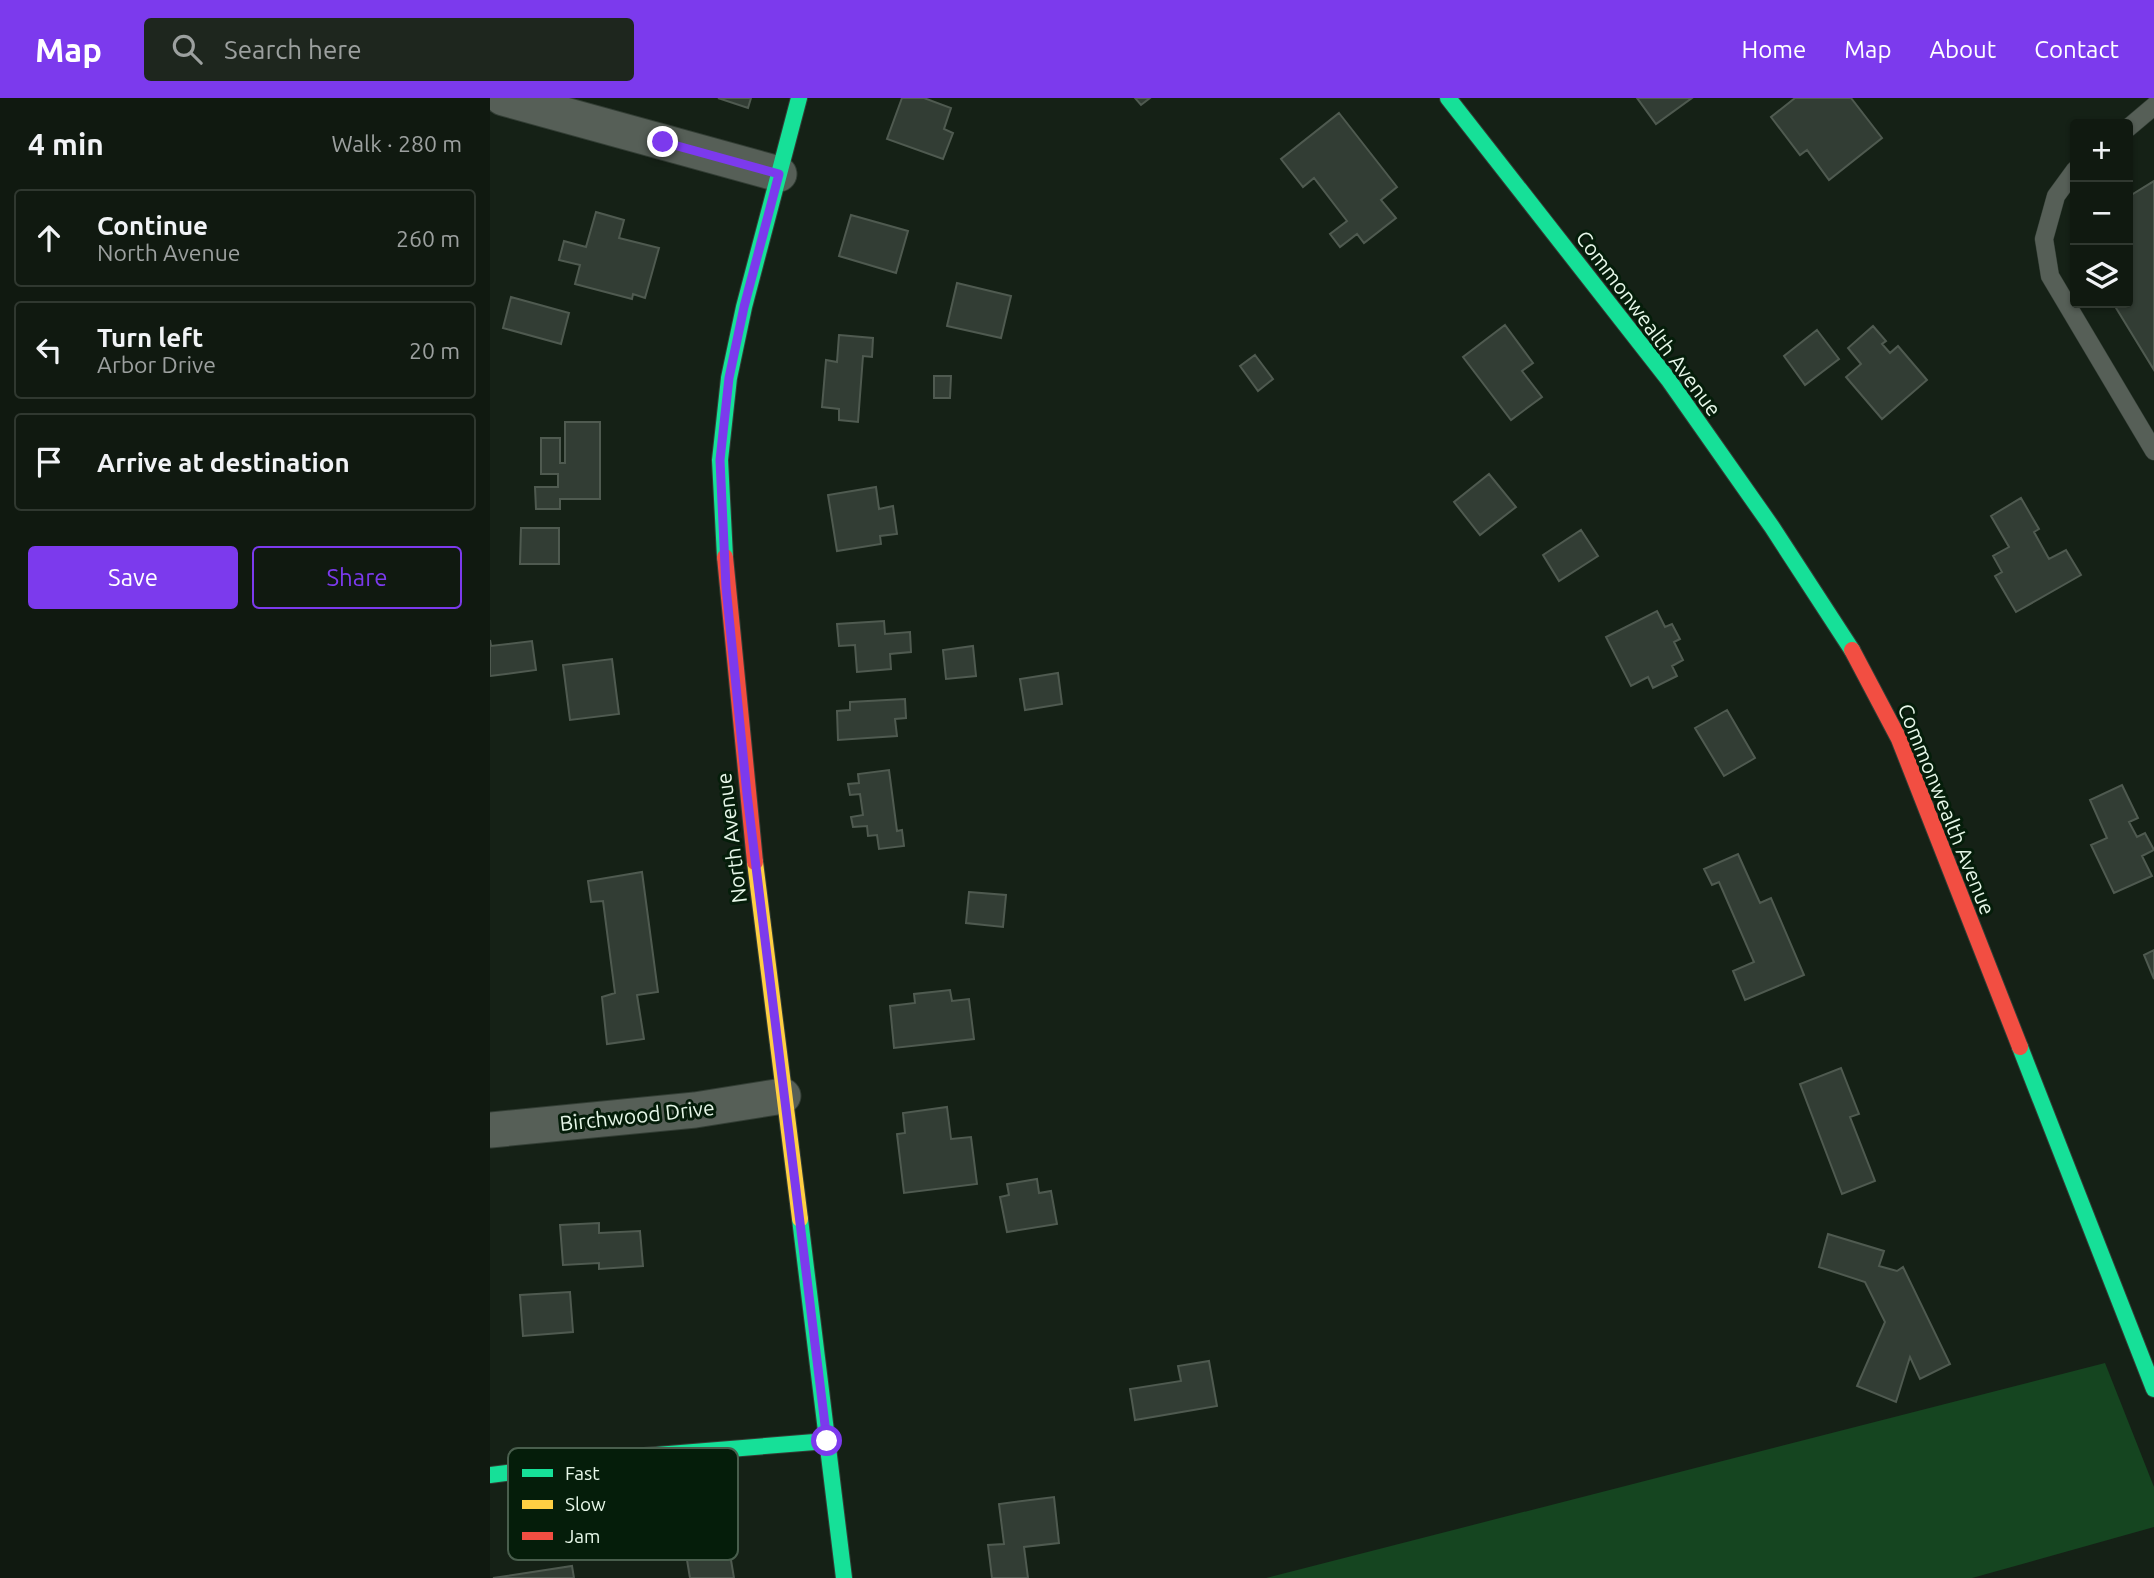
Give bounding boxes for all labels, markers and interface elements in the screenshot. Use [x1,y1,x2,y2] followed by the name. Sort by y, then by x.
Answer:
[144,18,634,81] search box
[168,30,206,68] icon: search
[35,31,102,68] text: Map
[224,35,362,64] text: Search here
[1741,36,1806,63] text: Home
[1844,36,1891,63] text: Map
[1929,36,1996,63] text: About
[2034,36,2119,63] text: Contact
[2070,119,2133,308] map controls
[2070,119,2133,182] button: +
[647,126,678,157] route end
[28,127,104,161] text: 4 min
[331,131,462,156] text: Walk · 280 m
[2070,182,2133,245] button: −
[97,211,208,240] text: Continue
[30,219,68,257] icon: ahead
[396,226,460,251] text: 260 m
[1572,226,1726,420] street label: Commonwealth Avenue
[97,240,241,265] text: North Avenue
[2070,245,2133,308] button: layers
[97,323,203,352] text: Turn left
[30,331,68,369] icon: left
[409,338,460,363] text: 20 m
[97,352,216,377] text: Arbor Drive
[30,443,68,481] icon: arrive
[97,448,350,477] text: Arrive at destination
[28,546,238,609] button: Save
[252,546,462,609] button: Share
[1894,700,2000,918] street label: Commonwealth Avenue
[711,772,751,904] street label: North Avenue
[558,1095,716,1135] street label: Birchwood Drive
[811,1425,842,1456] route start
[508,1448,738,1560] legend
[565,1462,600,1484] text: Fast
[565,1493,606,1515] text: Slow
[565,1525,601,1547] text: Jam

